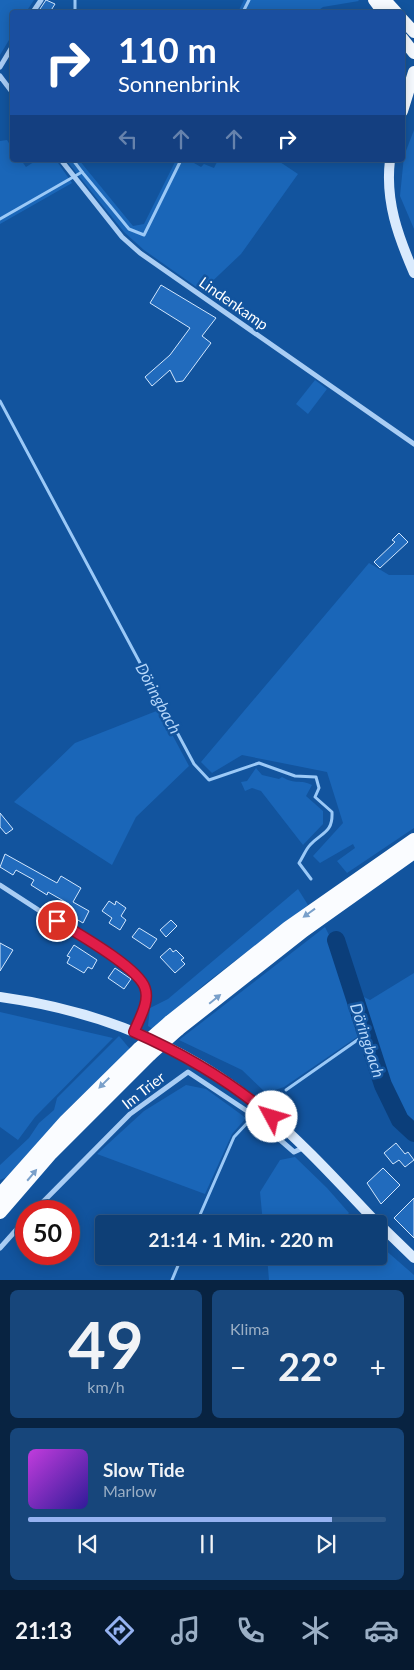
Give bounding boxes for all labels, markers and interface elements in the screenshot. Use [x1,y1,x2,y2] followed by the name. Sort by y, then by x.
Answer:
[118,28,217,70] text: 110 m
[35,30,100,95] icon: right
[118,70,240,97] text: Sonnenbrink
[114,125,142,153] icon: left
[167,125,195,153] icon: ahead
[220,125,248,153] icon: ahead
[273,125,301,153] icon: right
[196,273,272,333] street label: Lindenkamp
[132,659,186,737] water label: Döringbach
[36,900,78,942] pin
[43,907,71,935] icon: arrive
[302,908,315,918] one-way arrow
[208,994,221,1005] one-way arrow
[347,1000,389,1080] water label: Döringbach
[118,1067,168,1112] street label: Im Trier
[98,1076,110,1088] one-way arrow
[245,1090,297,1142] position arrow
[26,1169,37,1182] one-way arrow
[15,1200,80,1265] speed limit sign: 50
[149,1228,333,1251] text: 21:14 · 1 Min. · 220 m
[68,1305,144,1383] text: 49
[230,1319,269,1338] text: Klima
[278,1343,338,1389] text: 22°
[230,1350,246,1384] text: −
[370,1350,386,1384] text: +
[87,1377,125,1396] text: km/h
[103,1458,185,1481] text: Slow Tide
[103,1481,157,1500] text: Marlow
[74,1530,102,1558] icon: previous
[193,1530,221,1558] icon: pause
[312,1530,340,1558] icon: next
[102,1613,137,1648] icon: directions
[168,1613,203,1648] icon: music
[233,1613,268,1648] icon: phone
[298,1613,333,1648] icon: climate
[364,1613,399,1648] icon: car
[15,1617,72,1644] text: 21:13

